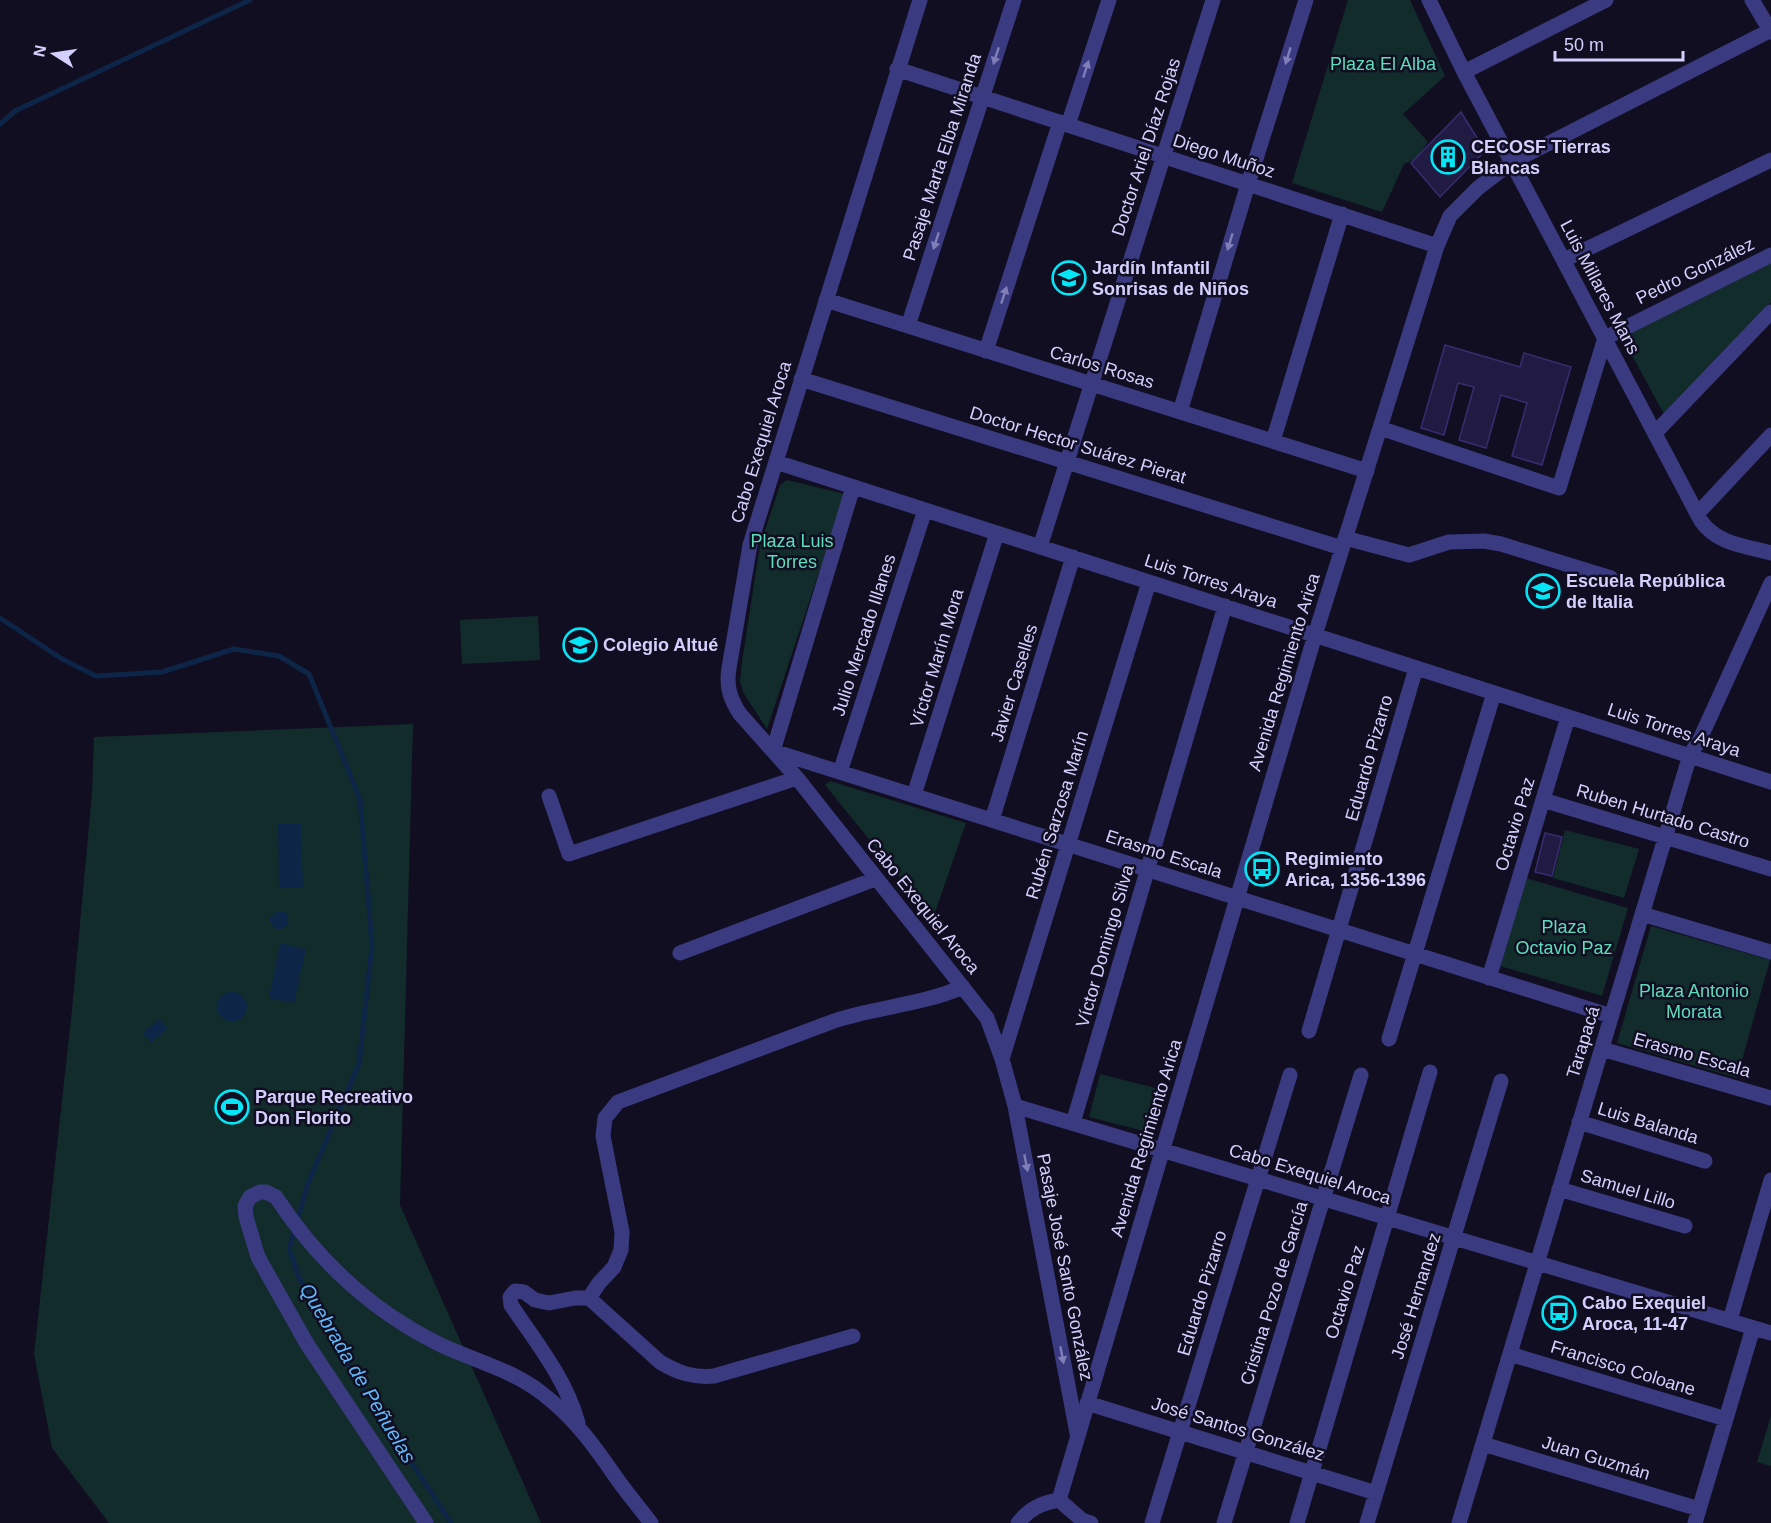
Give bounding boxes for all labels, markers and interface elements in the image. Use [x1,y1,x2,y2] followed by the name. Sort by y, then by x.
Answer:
[24,24,84,84] north arrow
[1555,24,1682,62] scale bar
[1564,35,1604,55] text: 50 m
[30,44,49,58] text: N
[990,47,1000,65] one-way arrow
[1283,47,1292,65] one-way arrow
[899,50,985,263] street label: Pasaje Marta Elba Miranda
[1330,54,1437,74] park label: Plaza El Alba
[1108,55,1184,239] street label: Doctor Ariel Díaz Rojas
[1082,60,1092,78] one-way arrow
[1170,130,1278,182] street label: Diego Muñoz
[1471,137,1611,178] place label: CECOSF Tierras Blancas
[1430,139,1466,175] building icon: CECOSF Tierras Blancas
[1556,217,1644,357] street label: Luis Millares Mans
[930,232,940,250] one-way arrow
[1225,233,1234,251] one-way arrow
[1633,234,1757,308] street label: Pedro González
[1092,258,1249,299] place label: Jardín Infantil Sonrisas de Niños
[1051,260,1087,296] school or university icon: Jardín Infantil Sonrisas de Niños
[1000,286,1009,304] one-way arrow
[1047,342,1157,392] street label: Carlos Rosas
[727,358,795,525] street label: Cabo Exequiel Aroca
[967,403,1189,487] street label: Doctor Hector Suárez Pierat
[750,531,834,572] park label: Plaza Luis Torres
[1142,550,1281,612] street label: Luis Torres Araya
[828,552,900,718] street label: Julio Mercado Illanes
[1244,570,1324,773] street label: Avenida Regimiento Arica
[1566,571,1726,612] place label: Escuela República de Italia
[1525,573,1561,609] school or university icon: Escuela República de Italia
[906,585,968,730] street label: Víctor Marín Mora
[987,622,1041,744] street label: Javier Caselles
[562,627,598,663] school or university icon: Colegio Altué
[603,635,718,655] place label: Colegio Altué
[1341,693,1397,823] street label: Eduardo Pizarro
[1605,699,1744,761] street label: Luis Torres Araya
[1022,728,1092,902] street label: Rubén Sarzosa Marín
[1491,775,1539,873] street label: Octavio Paz
[1574,780,1752,852] street label: Ruben Hurtado Castro
[1103,826,1226,883] street label: Erasmo Escala
[862,834,984,978] street label: Cabo Exequiel Aroca
[1285,849,1426,890] place label: Regimiento Arica, 1356-1396
[1244,851,1280,887] bus stop icon: Regimiento Arica, 1356-1396
[1072,862,1138,1030] street label: Víctor Domingo Silva
[1515,917,1613,958] park label: Plaza Octavio Paz
[1639,981,1749,1022] park label: Plaza Antonio Morata
[1563,1003,1604,1080] street label: Tarapacá
[1631,1029,1754,1082] street label: Erasmo Escala
[1106,1036,1186,1239] street label: Avenida Regimiento Arica
[255,1087,413,1128] place label: Parque Recreativo Don Florito
[214,1089,250,1125] sports icon: Parque Recreativo Don Florito
[1595,1098,1702,1148] street label: Luis Balanda
[1227,1140,1394,1208] street label: Cabo Exequiel Aroca
[1033,1152,1097,1382] street label: Pasaje José Santo González
[1022,1154,1031,1173] one-way arrow
[1578,1165,1678,1213] street label: Samuel Lillo
[1237,1198,1312,1387] street label: Cristina Pozo de García
[1173,1228,1231,1358] street label: Eduardo Pizarro
[1387,1230,1445,1362] street label: José Hernandez
[1321,1243,1369,1341] street label: Octavio Paz
[296,1279,420,1467] water label: Quebrada de Peñuelas
[1582,1293,1706,1334] place label: Cabo Exequiel Aroca, 11-47
[1541,1295,1577,1331] bus stop icon: Cabo Exequiel Aroca, 11-47
[1548,1336,1698,1400] street label: Francisco Coloane
[1058,1346,1067,1365] one-way arrow
[1149,1393,1327,1465] street label: José Santos González
[1539,1432,1653,1484] street label: Juan Guzmán

